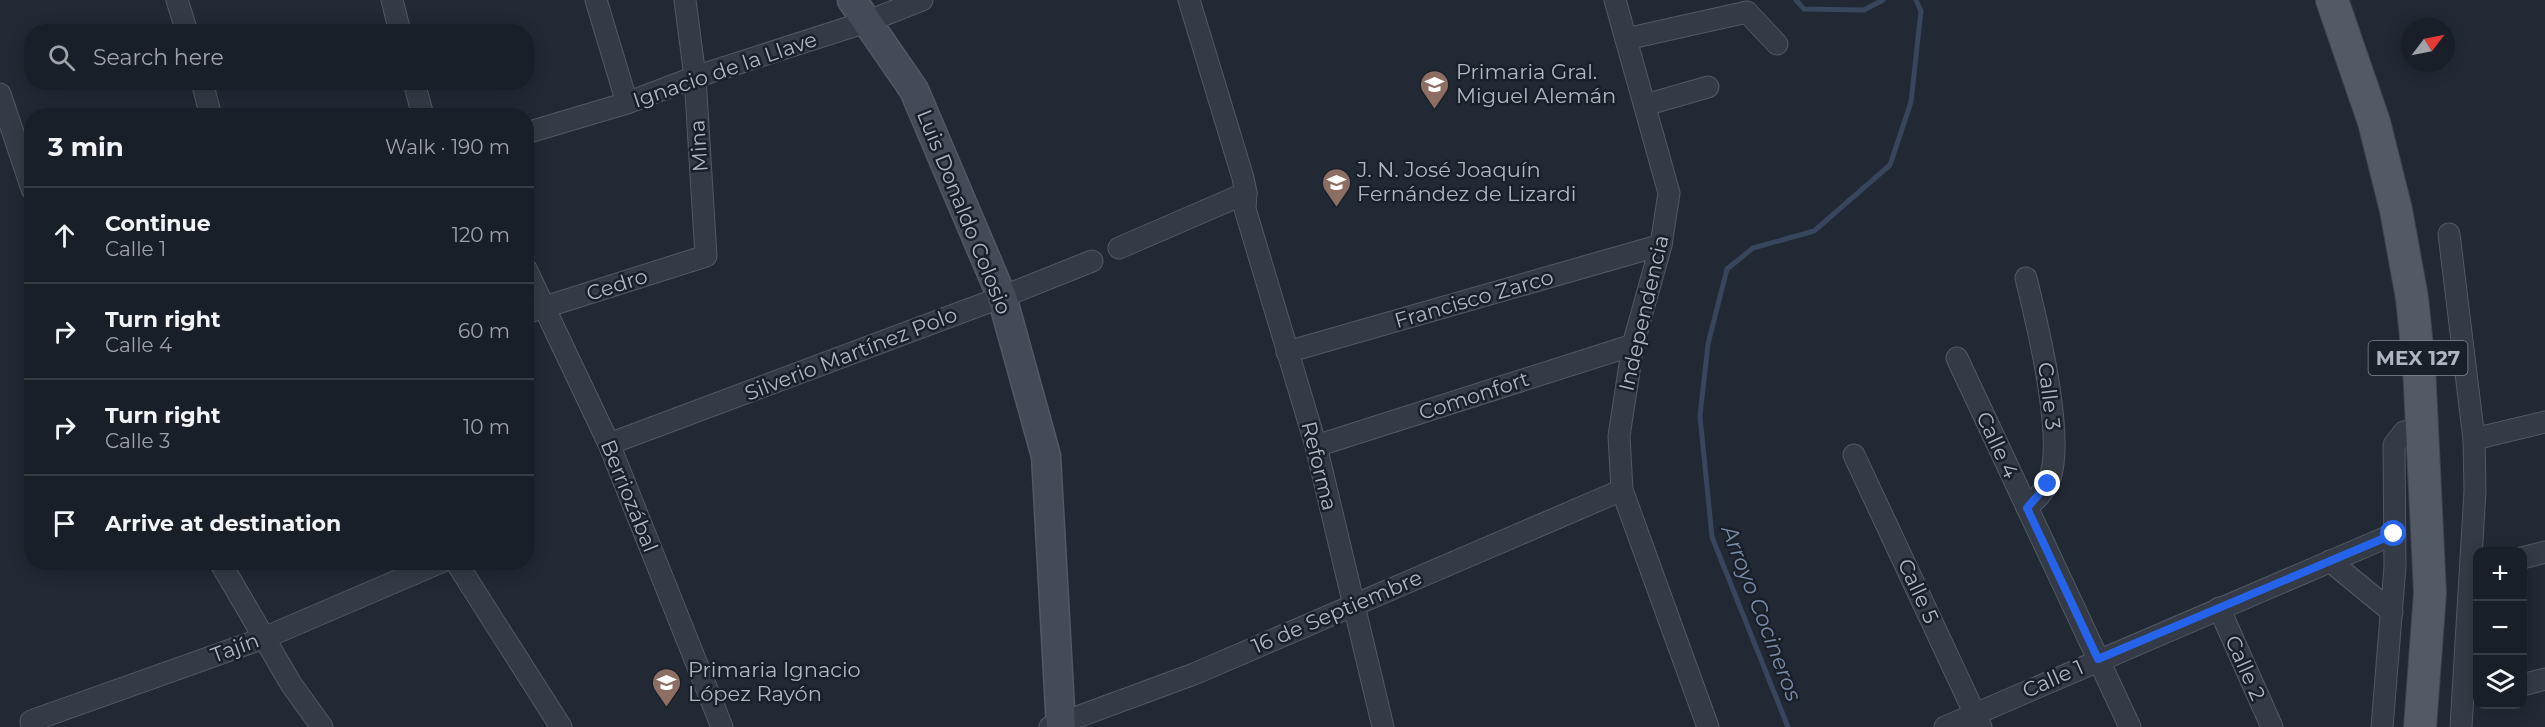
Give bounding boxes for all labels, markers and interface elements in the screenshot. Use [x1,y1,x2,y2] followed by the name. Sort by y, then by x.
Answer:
[2401,18,2455,72] north arrow
[24,24,534,90] search box
[629,26,820,113] street label: Ignacio de la Llave
[45,41,78,74] icon: search
[93,44,224,71] text: Search here
[1456,59,1616,108] place label: Primaria Gral. Miguel Alemán
[1419,68,1451,110] school or university icon: Primaria Gral. Miguel Alemán
[912,106,1017,318] street label: Luis Donaldo Colosio
[684,119,713,173] street label: Mina
[48,131,124,163] text: 3 min
[385,135,510,159] text: Walk · 190 m
[1356,157,1576,206] place label: J. N. José Joaquín Fernández de Lizardi
[1320,166,1352,208] school or university icon: J. N. José Joaquín Fernández de Lizardi
[105,210,211,237] text: Continue
[48,219,81,252] icon: ahead
[452,223,510,247] text: 120 m
[1613,232,1674,393] street label: Independencia
[105,237,166,261] text: Calle 1
[583,263,651,306] street label: Cedro
[1392,264,1556,333] street label: Francisco Zarco
[741,301,961,406] street label: Silverio Martínez Polo
[105,306,220,333] text: Turn right
[48,315,81,348] icon: right
[458,319,510,343] text: 60 m
[105,333,172,357] text: Calle 4
[2368,341,2468,375] road number: MEX 127
[2033,360,2066,431] street label: Calle 3
[1415,366,1532,425] street label: Comonfort
[105,402,220,429] text: Turn right
[1971,408,2024,482] street label: Calle 4
[48,411,81,444] icon: right
[463,415,510,439] text: 10 m
[1296,419,1343,513] street label: Reforma
[105,429,170,453] text: Calle 3
[596,436,663,556] street label: Berriozábal
[2034,470,2060,496] route end
[48,507,81,540] icon: arrive
[105,510,341,537] text: Arrive at destination
[1715,520,1808,705] water label: Arroyo Cocineros
[2380,520,2406,546] route start
[2473,547,2527,709] map controls
[2473,547,2527,601] button: +
[1893,554,1944,627] street label: Calle 5
[1248,564,1426,659] street label: 16 de Septiembre
[2473,601,2527,655] button: −
[207,627,262,668] street label: Tajín
[2220,631,2271,704] street label: Calle 2
[2018,654,2087,703] street label: Calle 1
[2473,655,2527,709] button: layers
[688,657,861,706] place label: Primaria Ignacio López Rayón
[651,666,683,708] school or university icon: Primaria Ignacio López Rayón

